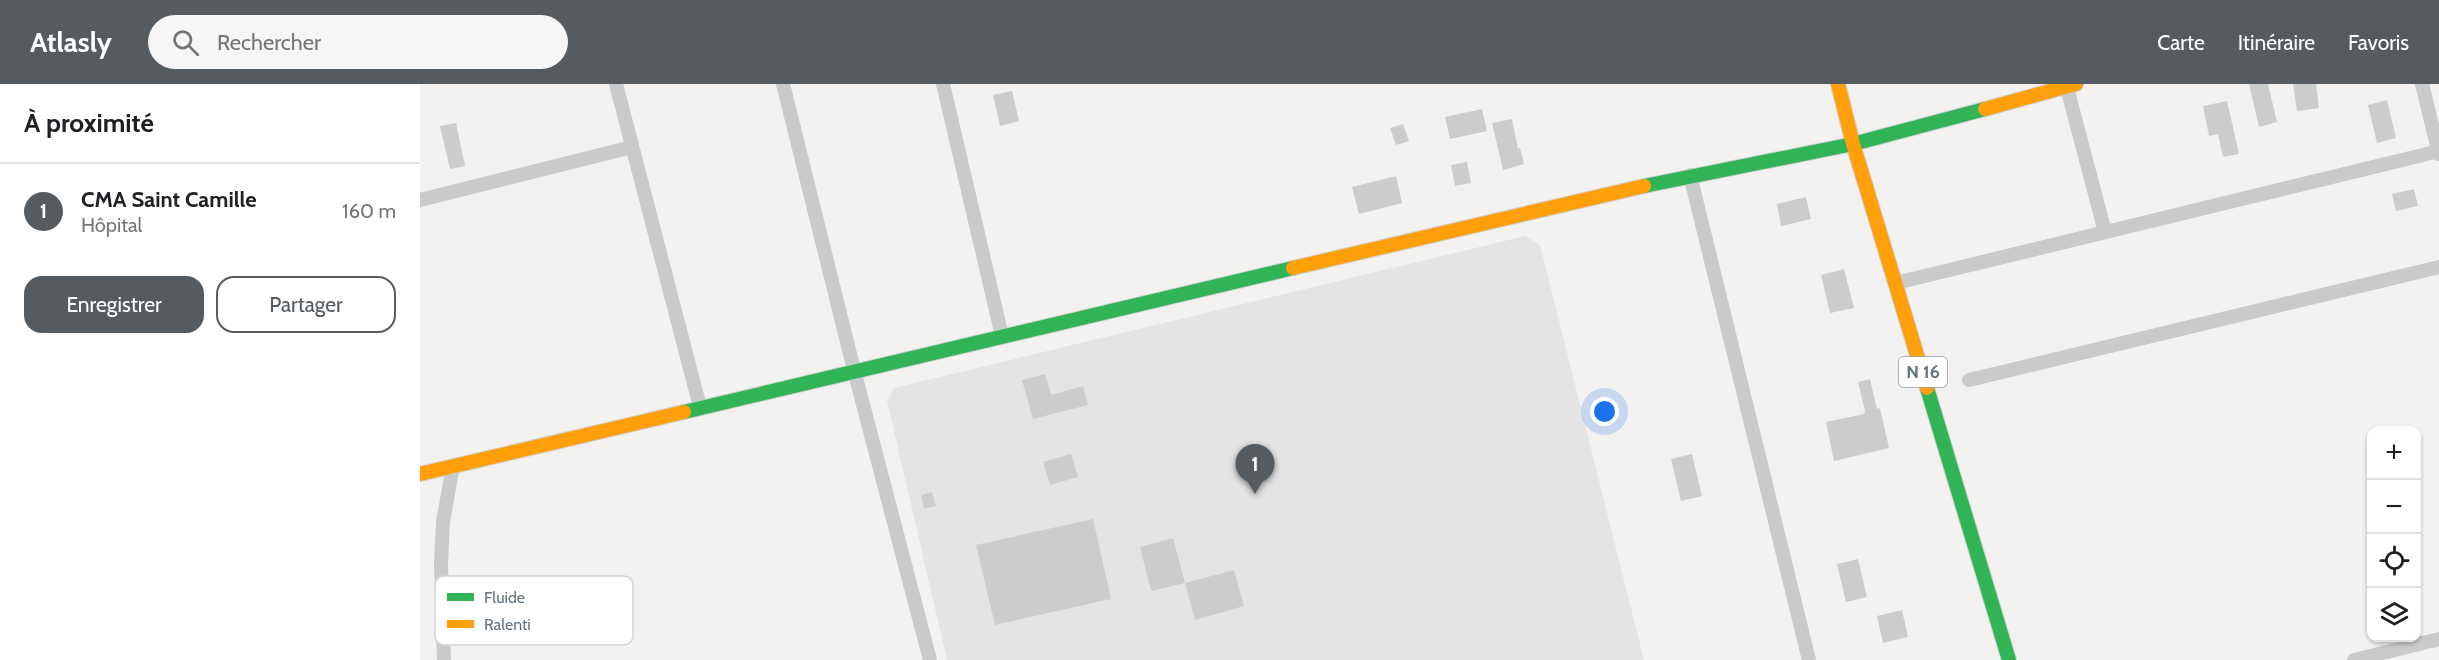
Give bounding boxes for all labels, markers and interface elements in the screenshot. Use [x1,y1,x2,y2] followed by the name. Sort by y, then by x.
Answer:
[148,15,568,69] search box
[30,25,112,59] text: Atlasly
[169,26,202,59] icon: search
[217,29,321,56] text: Rechercher
[2157,30,2205,55] text: Carte
[2238,30,2315,55] text: Itinéraire
[2348,30,2409,55] text: Favoris
[24,107,154,139] text: À proximité
[81,186,257,213] text: CMA Saint Camille
[40,199,47,223] text: 1
[342,199,396,223] text: 160 m
[81,213,142,237] text: Hôpital
[24,276,204,333] button: Enregistrer
[216,276,396,333] button: Partager
[1899,357,1947,387] road number: N 16
[1590,397,1619,426] your location
[2367,426,2421,642] map controls
[2367,426,2421,480] button: +
[1236,444,1274,494] pin: 1
[2367,480,2421,534] button: −
[2367,534,2421,588] button: locate
[435,576,633,645] legend
[484,588,525,607] text: Fluide
[2367,588,2421,642] button: layers
[484,615,531,634] text: Ralenti

